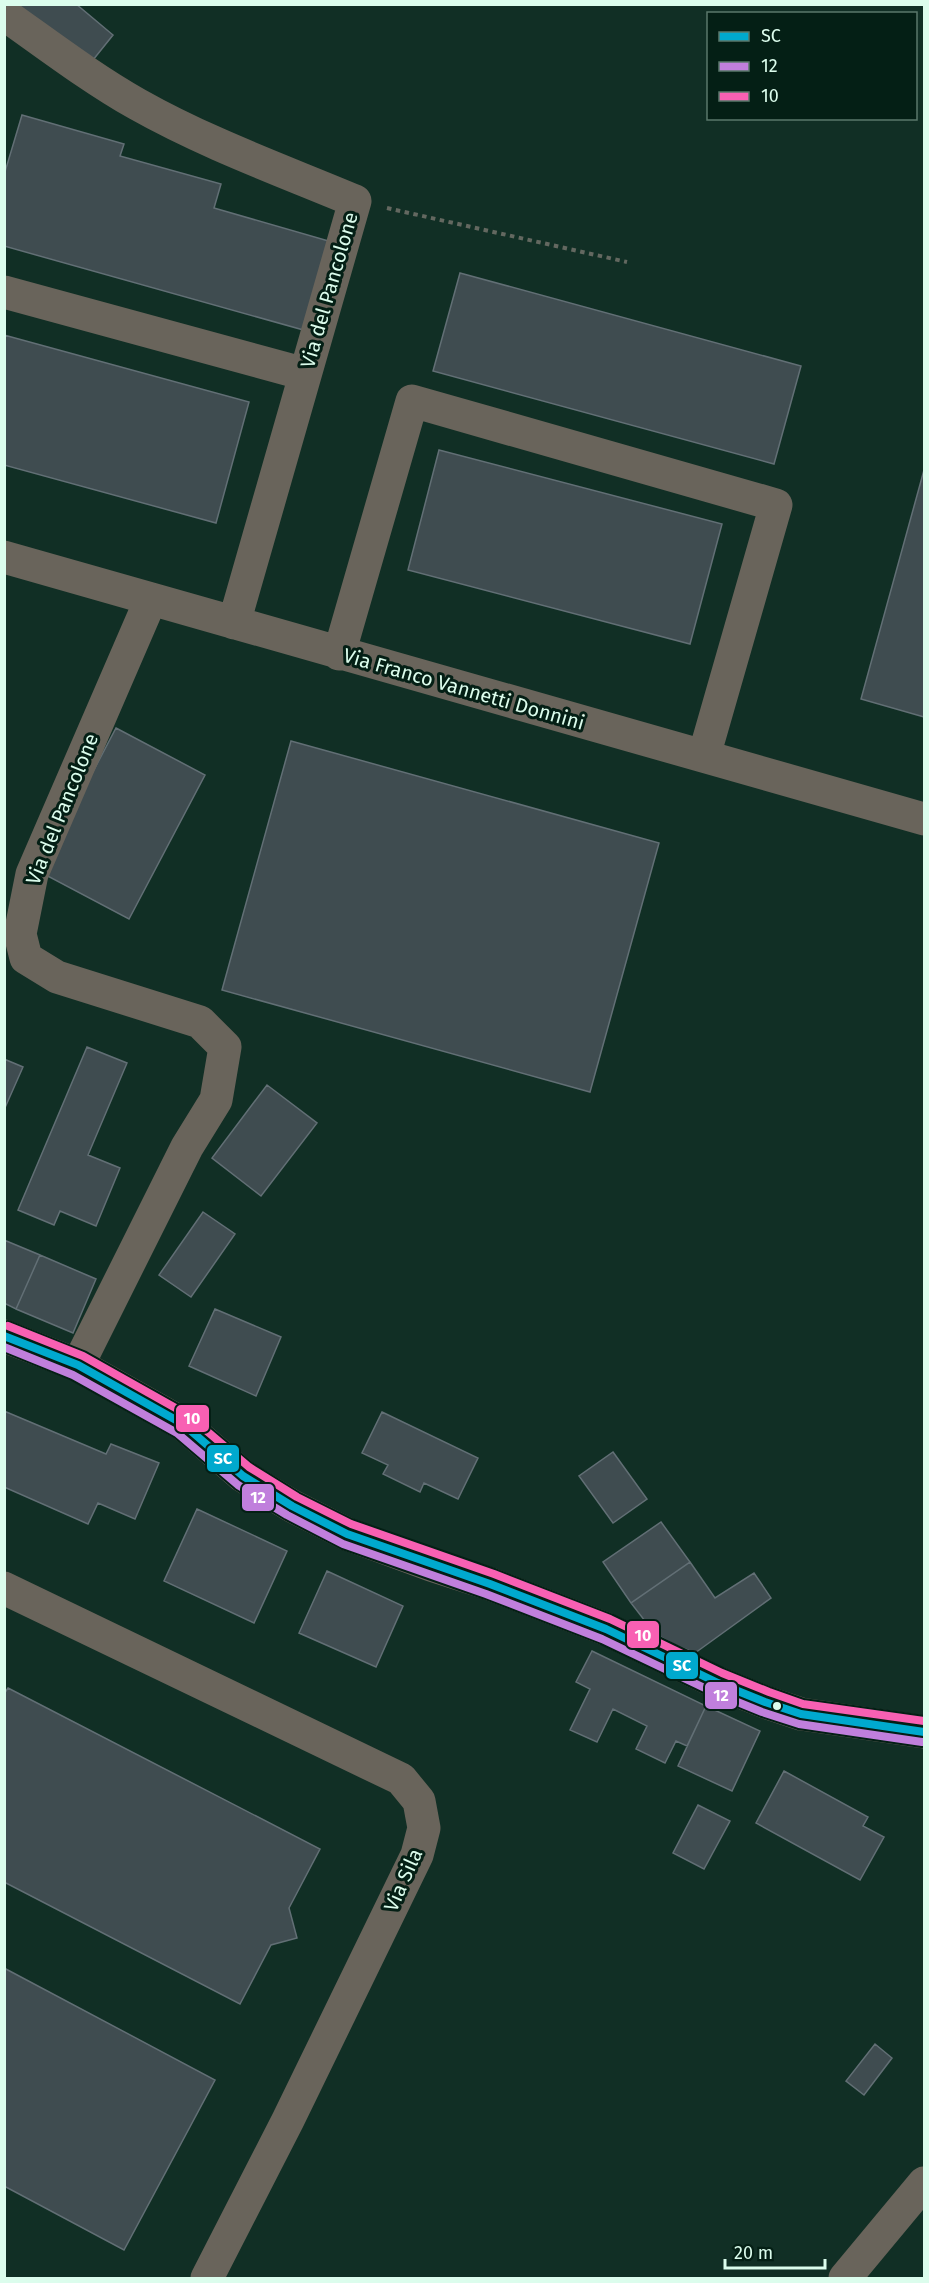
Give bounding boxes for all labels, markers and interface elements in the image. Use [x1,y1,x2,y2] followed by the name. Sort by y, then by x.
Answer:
[707,12,917,120] legend
[761,25,781,47] text: SC
[761,55,778,77] text: 12
[761,85,779,107] text: 10
[295,209,363,371] street label: Via del Pancolone
[341,643,587,735] street label: Via Franco Vannetti Donnini
[21,730,103,888] street label: Via del Pancolone
[175,1404,210,1433] line badge: 10
[184,1409,200,1428] text: 10
[206,1444,240,1473] line badge: SC
[214,1449,233,1468] text: SC
[241,1483,275,1512] line badge: 12
[250,1488,266,1507] text: 12
[626,1620,660,1649] line badge: 10
[635,1626,651,1645] text: 10
[665,1651,699,1680] line badge: SC
[673,1656,692,1675] text: SC
[704,1681,738,1710] line badge: 12
[713,1686,729,1705] text: 12
[771,1700,783,1712] unlabelled marker
[379,1845,427,1915] street label: Via Sila
[725,2232,826,2270] scale bar
[734,2242,773,2264] text: 20 m

